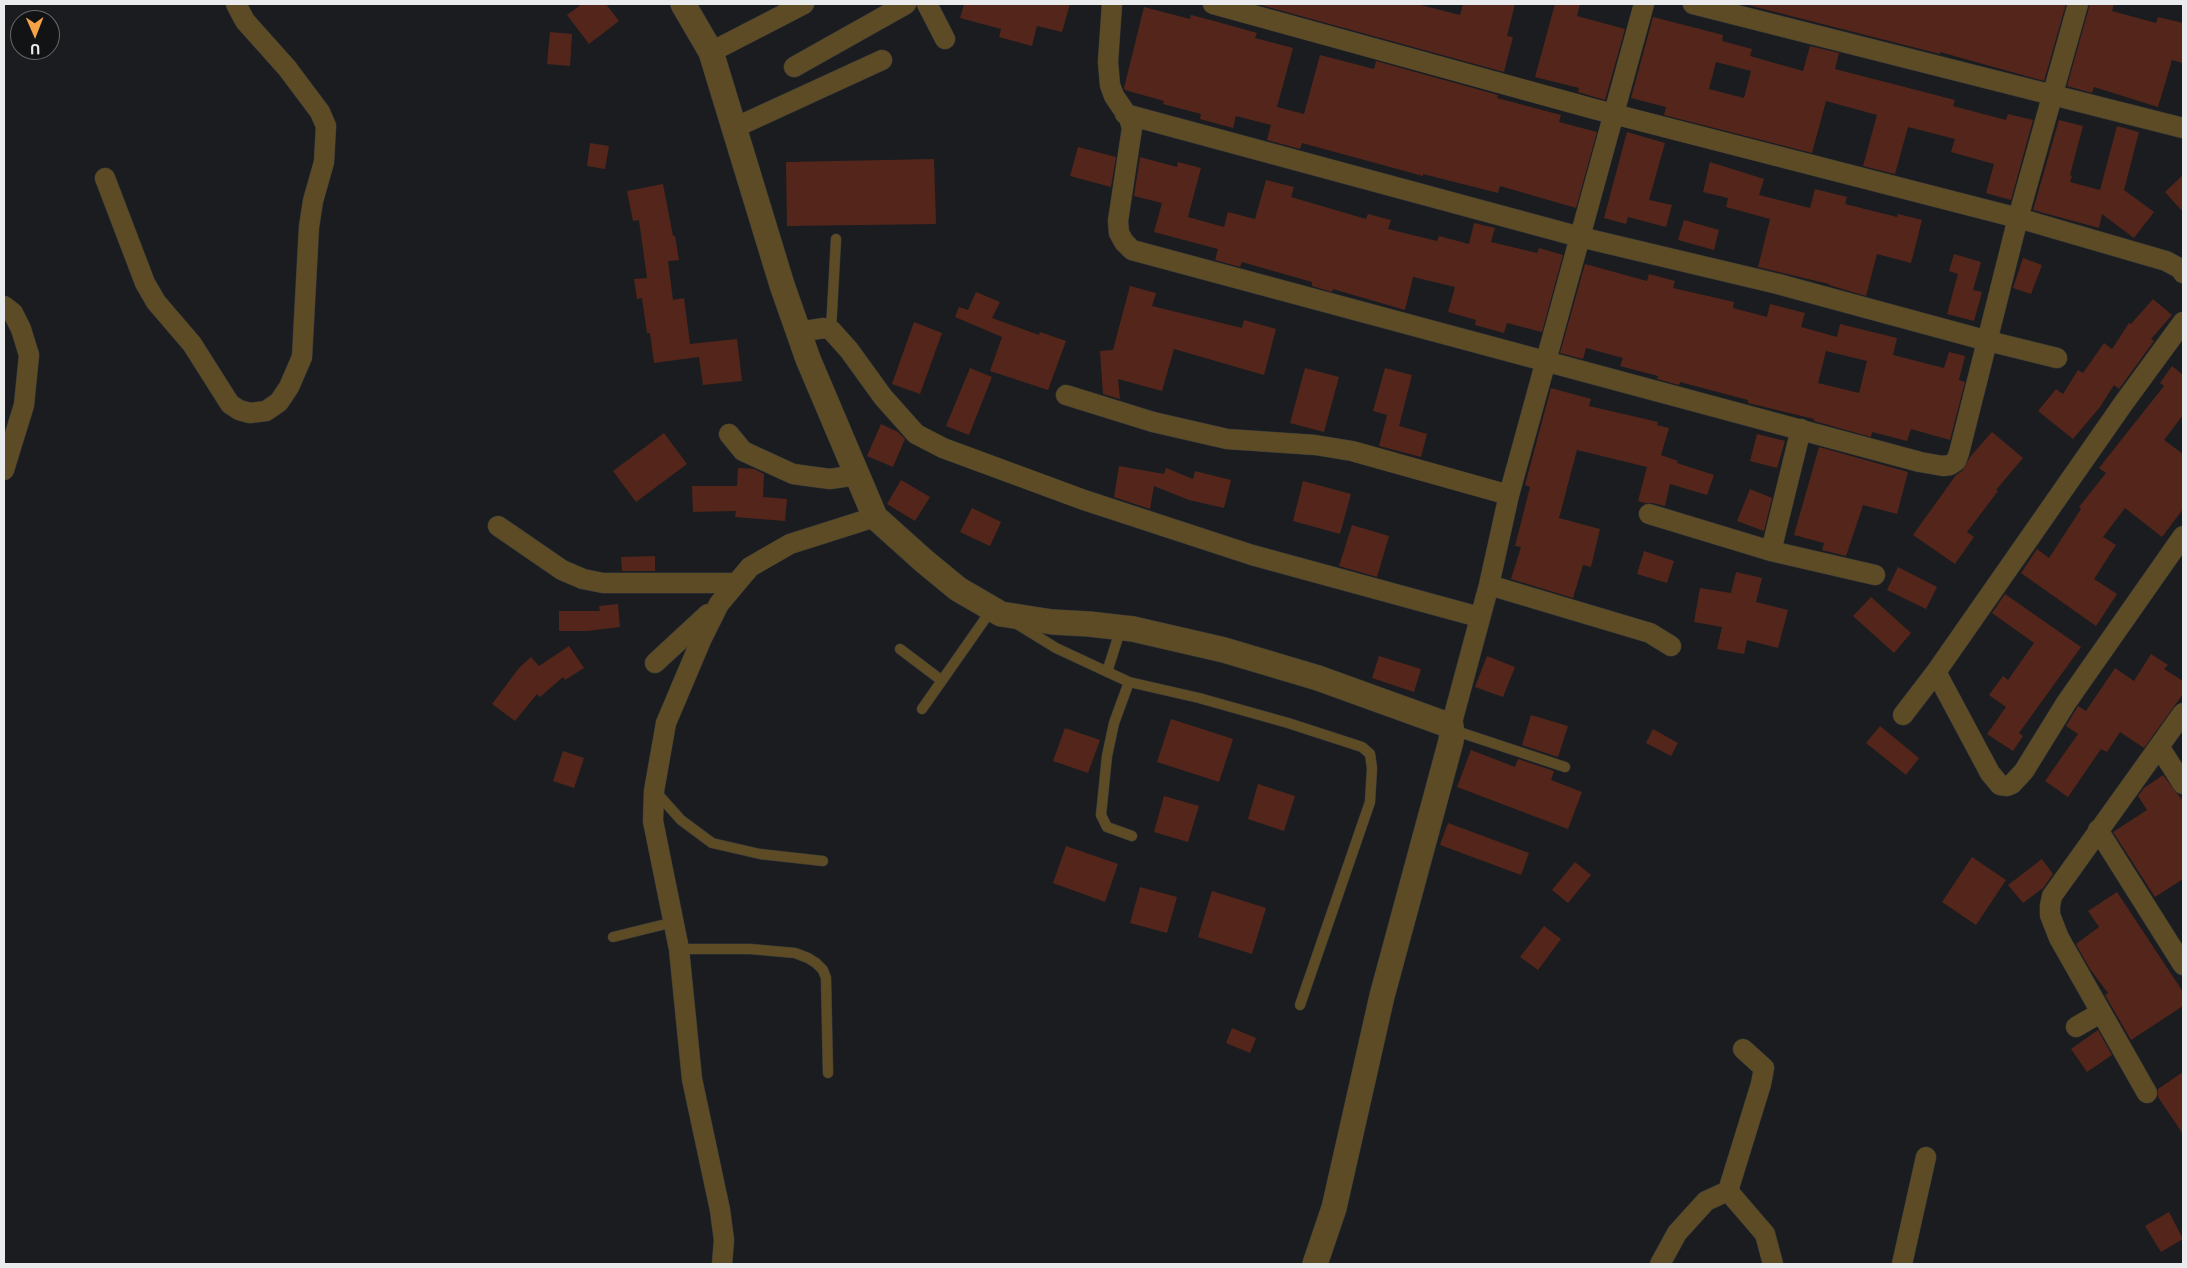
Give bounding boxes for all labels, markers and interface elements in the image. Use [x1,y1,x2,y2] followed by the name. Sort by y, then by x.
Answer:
[10,10,60,60] north arrow
[30,41,40,57] text: U

